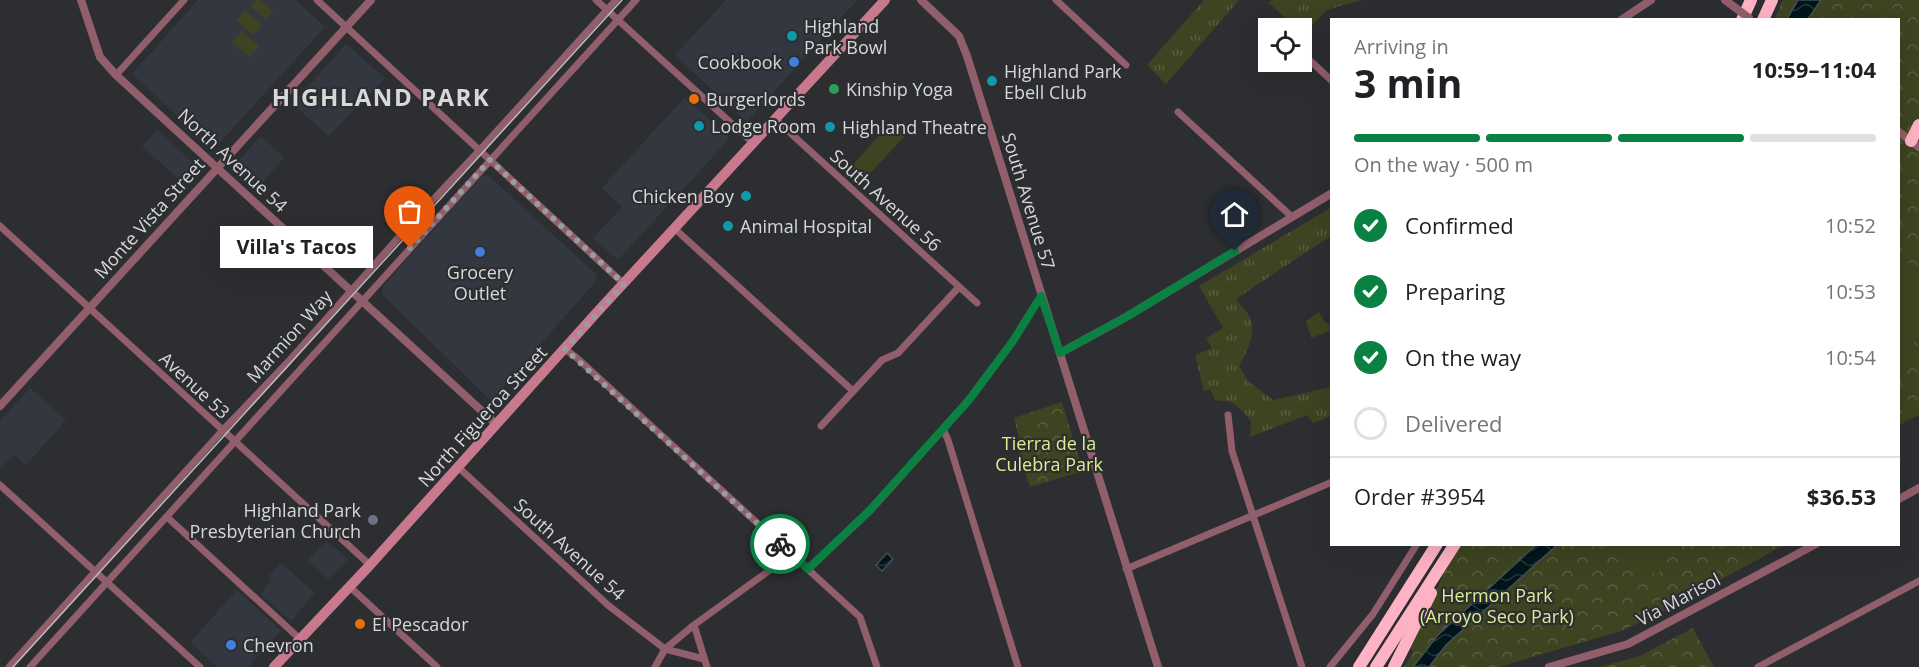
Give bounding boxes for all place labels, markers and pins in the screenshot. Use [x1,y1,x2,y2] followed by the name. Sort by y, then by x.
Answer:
[804,14,887,59] place label: Highland Park Bowl
[785,29,799,43] marker: Highland Park Bowl
[697,50,783,74] place label: Cookbook
[787,55,801,69] marker: Cookbook
[1004,59,1122,104] place label: Highland Park Ebell Club
[985,74,999,88] marker: Highland Park Ebell Club
[846,77,953,101] place label: Kinship Yoga
[827,82,841,96] marker: Kinship Yoga
[706,87,806,111] place label: Burgerlords
[687,92,701,106] marker: Burgerlords
[711,114,816,138] place label: Lodge Room
[842,115,987,139] place label: Highland Theatre
[692,119,706,133] marker: Lodge Room
[823,120,837,134] marker: Highland Theatre
[632,184,735,208] place label: Chicken Boy
[384,186,435,248] pin
[739,189,753,203] marker: Chicken Boy
[1209,189,1260,251] pin
[740,214,872,238] place label: Animal Hospital
[721,219,735,233] marker: Animal Hospital
[221,227,374,269] callout: Villa's Tacos
[473,245,487,259] marker: Grocery Outlet
[447,260,514,305] place label: Grocery Outlet
[190,498,362,543] place label: Highland Park Presbyterian Church
[366,513,380,527] marker: Highland Park Presbyterian Church
[372,612,469,636] place label: El Pescador
[353,617,367,631] marker: El Pescador
[243,633,314,657] place label: Chevron
[224,638,238,652] marker: Chevron

